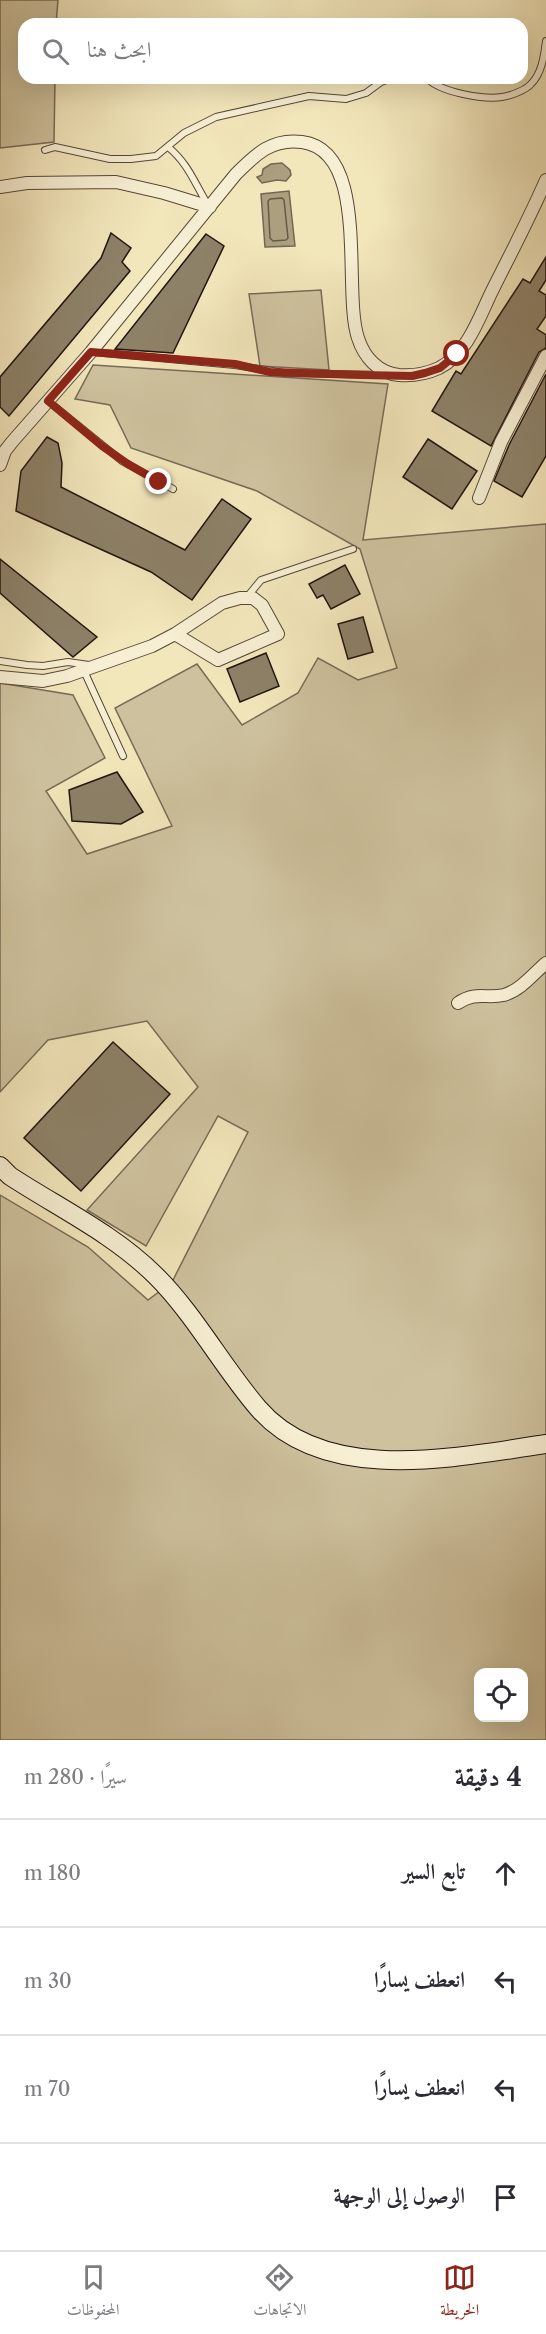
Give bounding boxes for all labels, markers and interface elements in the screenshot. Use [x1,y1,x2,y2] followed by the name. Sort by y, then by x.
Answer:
[18,18,528,84] search box
[39,35,72,68] icon: search
[87,36,152,63] text: ابحث هنا
[443,340,469,366] route start
[145,468,171,494] route end
[474,1668,528,1722] map controls
[474,1668,528,1722] button: locate
[455,1761,522,1793] text: 4 دقيقة
[24,1765,127,1789] text: سيرًا · 280 m
[489,1857,522,1890] icon: ahead
[402,1858,465,1885] text: تابع السير
[24,1861,81,1885] text: 180 m
[489,1965,522,1998] icon: left
[374,1966,465,1993] text: انعطف يسارًا
[24,1969,72,1993] text: 30 m
[489,2073,522,2106] icon: left
[374,2074,465,2101] text: انعطف يسارًا
[24,2077,71,2101] text: 70 m
[489,2181,522,2214] icon: arrive
[333,2182,465,2209] text: الوصول إلى الوجهة
[67,2261,120,2325] tab: المحفوظات
[253,2261,307,2325] tab: الاتجاهات
[440,2261,479,2325] tab: الخريطة

